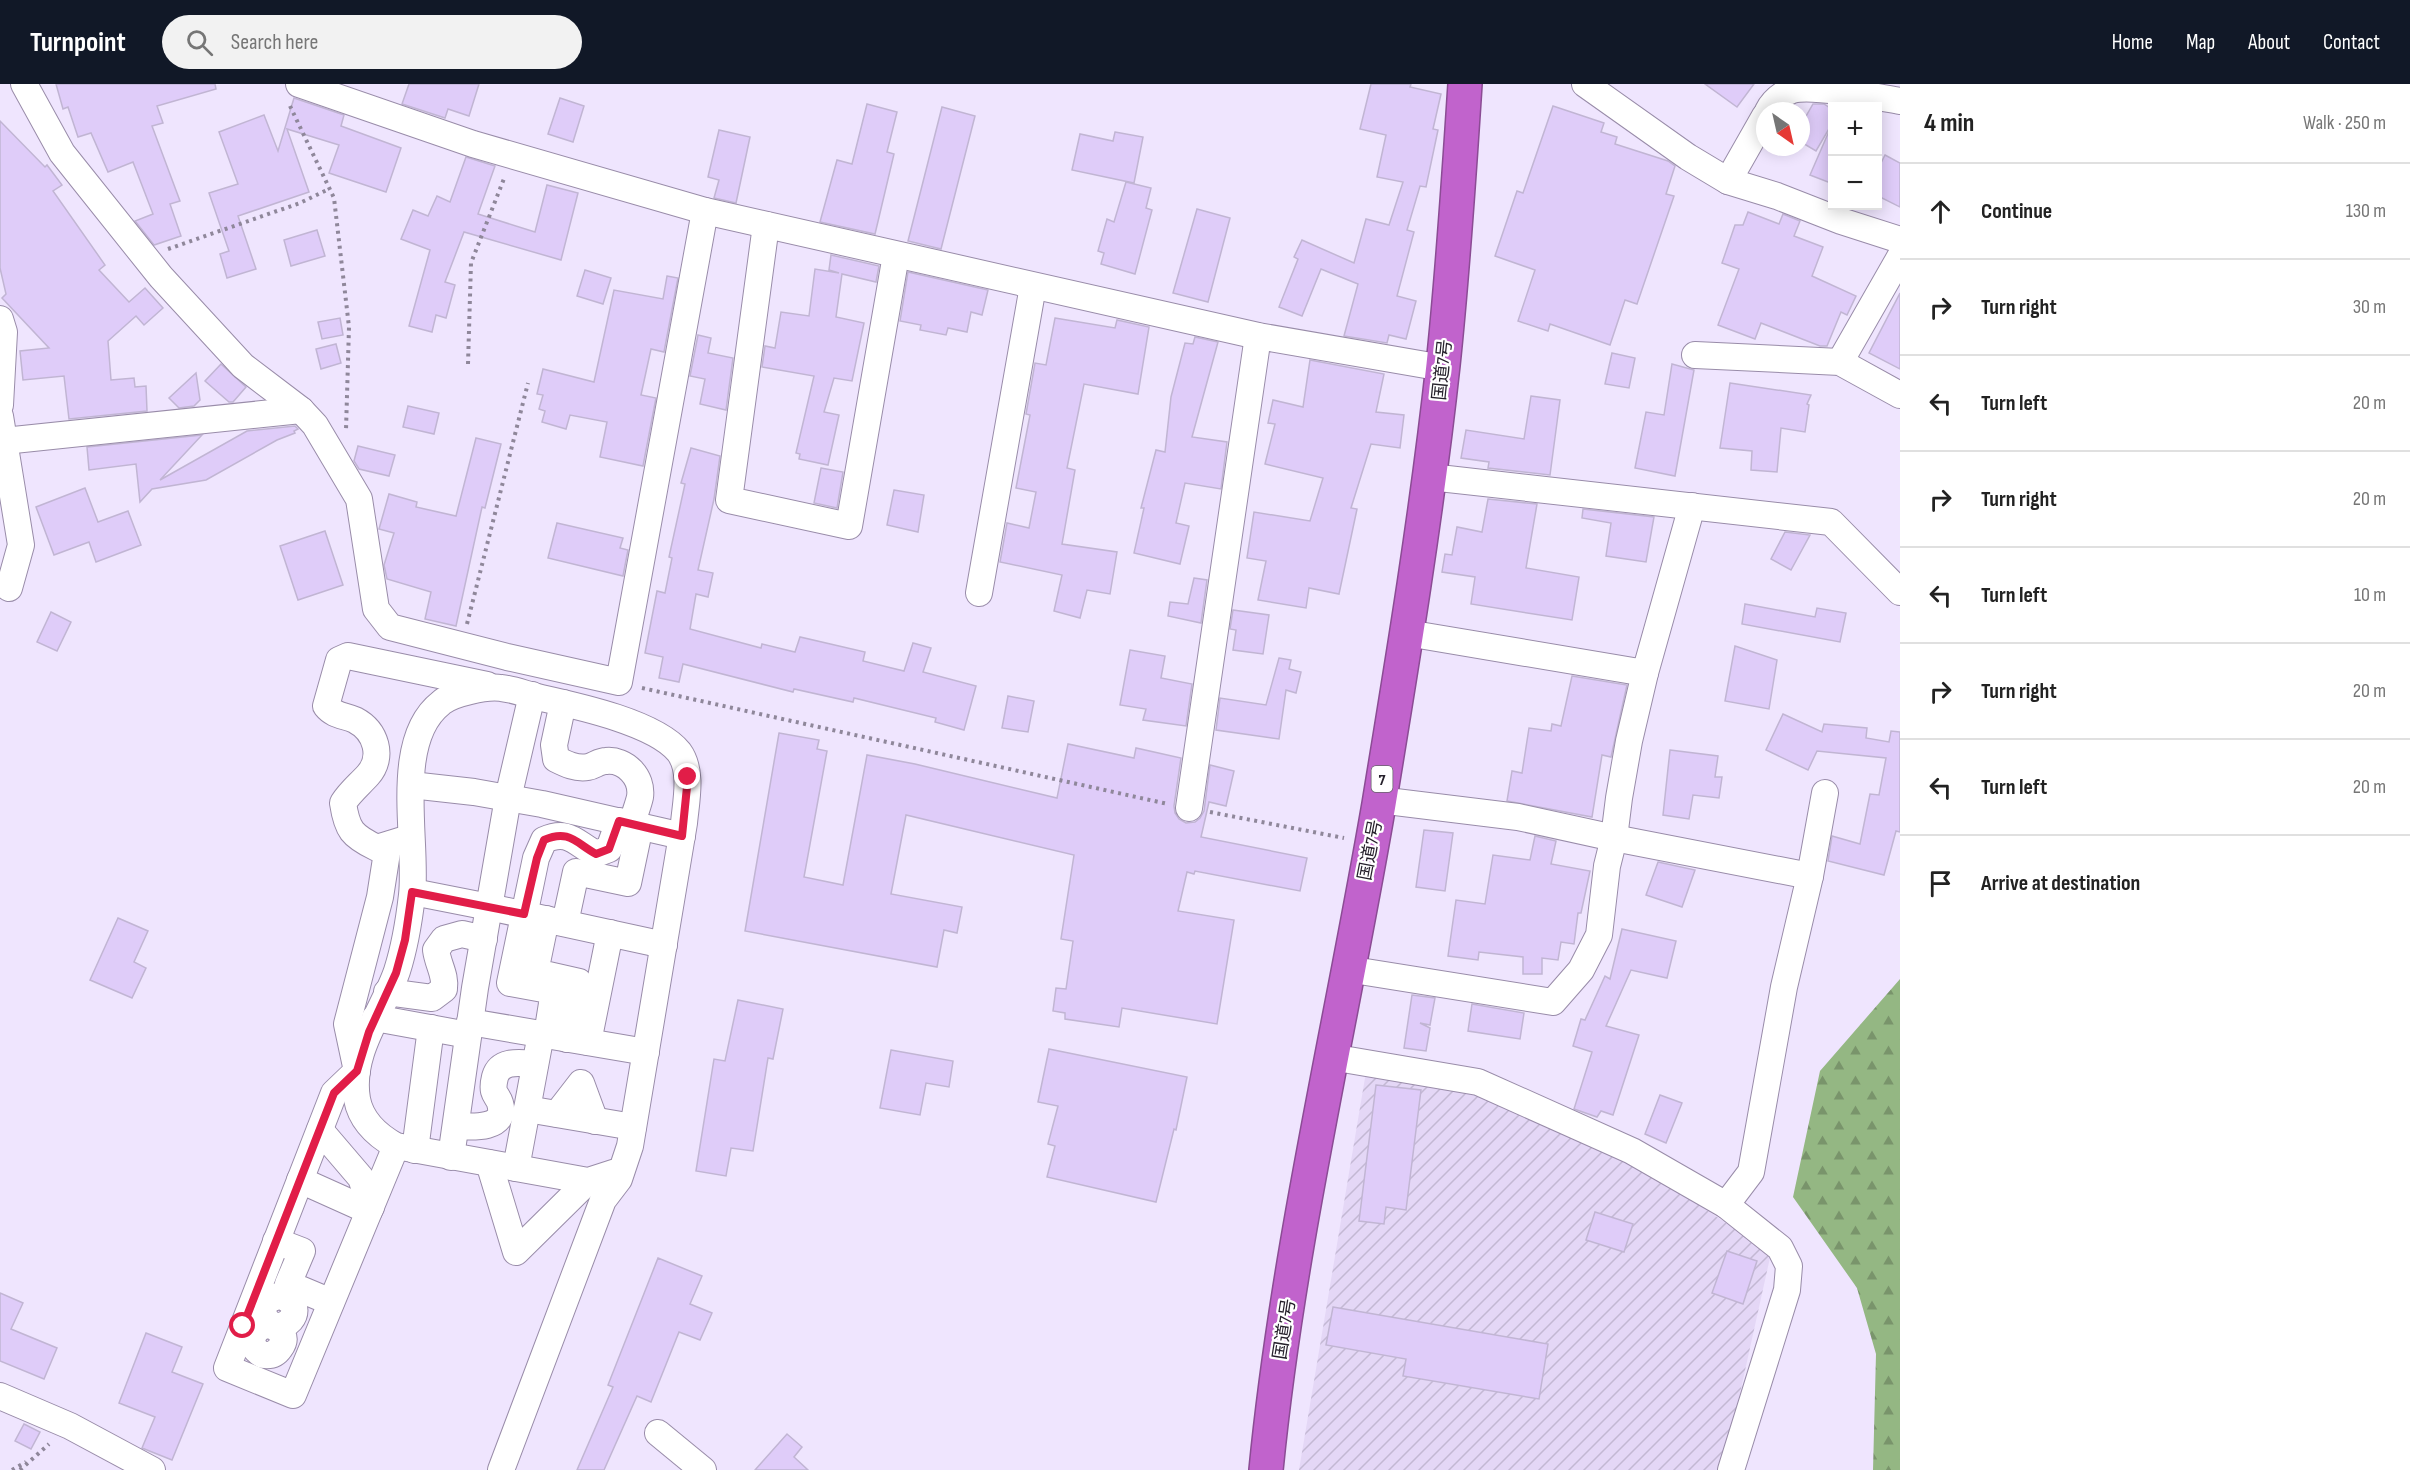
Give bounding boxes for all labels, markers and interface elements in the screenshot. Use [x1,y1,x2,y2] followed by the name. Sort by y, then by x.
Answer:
[162,15,582,69] search box
[30,26,126,59] text: Turnpoint
[183,26,216,59] icon: search
[231,29,318,56] text: Search here
[2112,30,2153,55] text: Home
[2186,30,2215,55] text: Map
[2248,30,2290,55] text: About
[2323,30,2380,55] text: Contact
[1756,102,1810,156] north arrow
[1828,102,1882,210] map controls
[1828,102,1882,156] button: +
[1924,108,1974,139] text: 4 min
[2303,111,2386,135] text: Walk · 250 m
[1828,156,1882,210] button: −
[1924,195,1957,228] icon: ahead
[1981,198,2052,225] text: Continue
[2346,199,2386,223] text: 130 m
[1924,291,1957,324] icon: right
[1981,294,2057,321] text: Turn right
[2353,295,2386,319] text: 30 m
[1429,339,1456,402] street label: 国道7号
[1924,387,1957,420] icon: left
[1981,390,2047,417] text: Turn left
[2353,391,2386,415] text: 20 m
[1924,483,1957,516] icon: right
[1981,486,2057,513] text: Turn right
[2353,487,2386,511] text: 20 m
[1924,579,1957,612] icon: left
[1981,582,2047,609] text: Turn left
[2354,583,2386,607] text: 10 m
[1924,675,1957,708] icon: right
[1981,678,2057,705] text: Turn right
[2353,679,2386,703] text: 20 m
[674,763,700,789] route end
[1372,766,1392,792] road number: 7
[1924,771,1957,804] icon: left
[1981,774,2047,801] text: Turn left
[2353,775,2386,799] text: 20 m
[1354,818,1387,882] street label: 国道7号
[1924,867,1957,900] icon: arrive
[1981,870,2140,897] text: Arrive at destination
[1269,1297,1300,1361] street label: 国道7号
[229,1312,255,1338] route start

